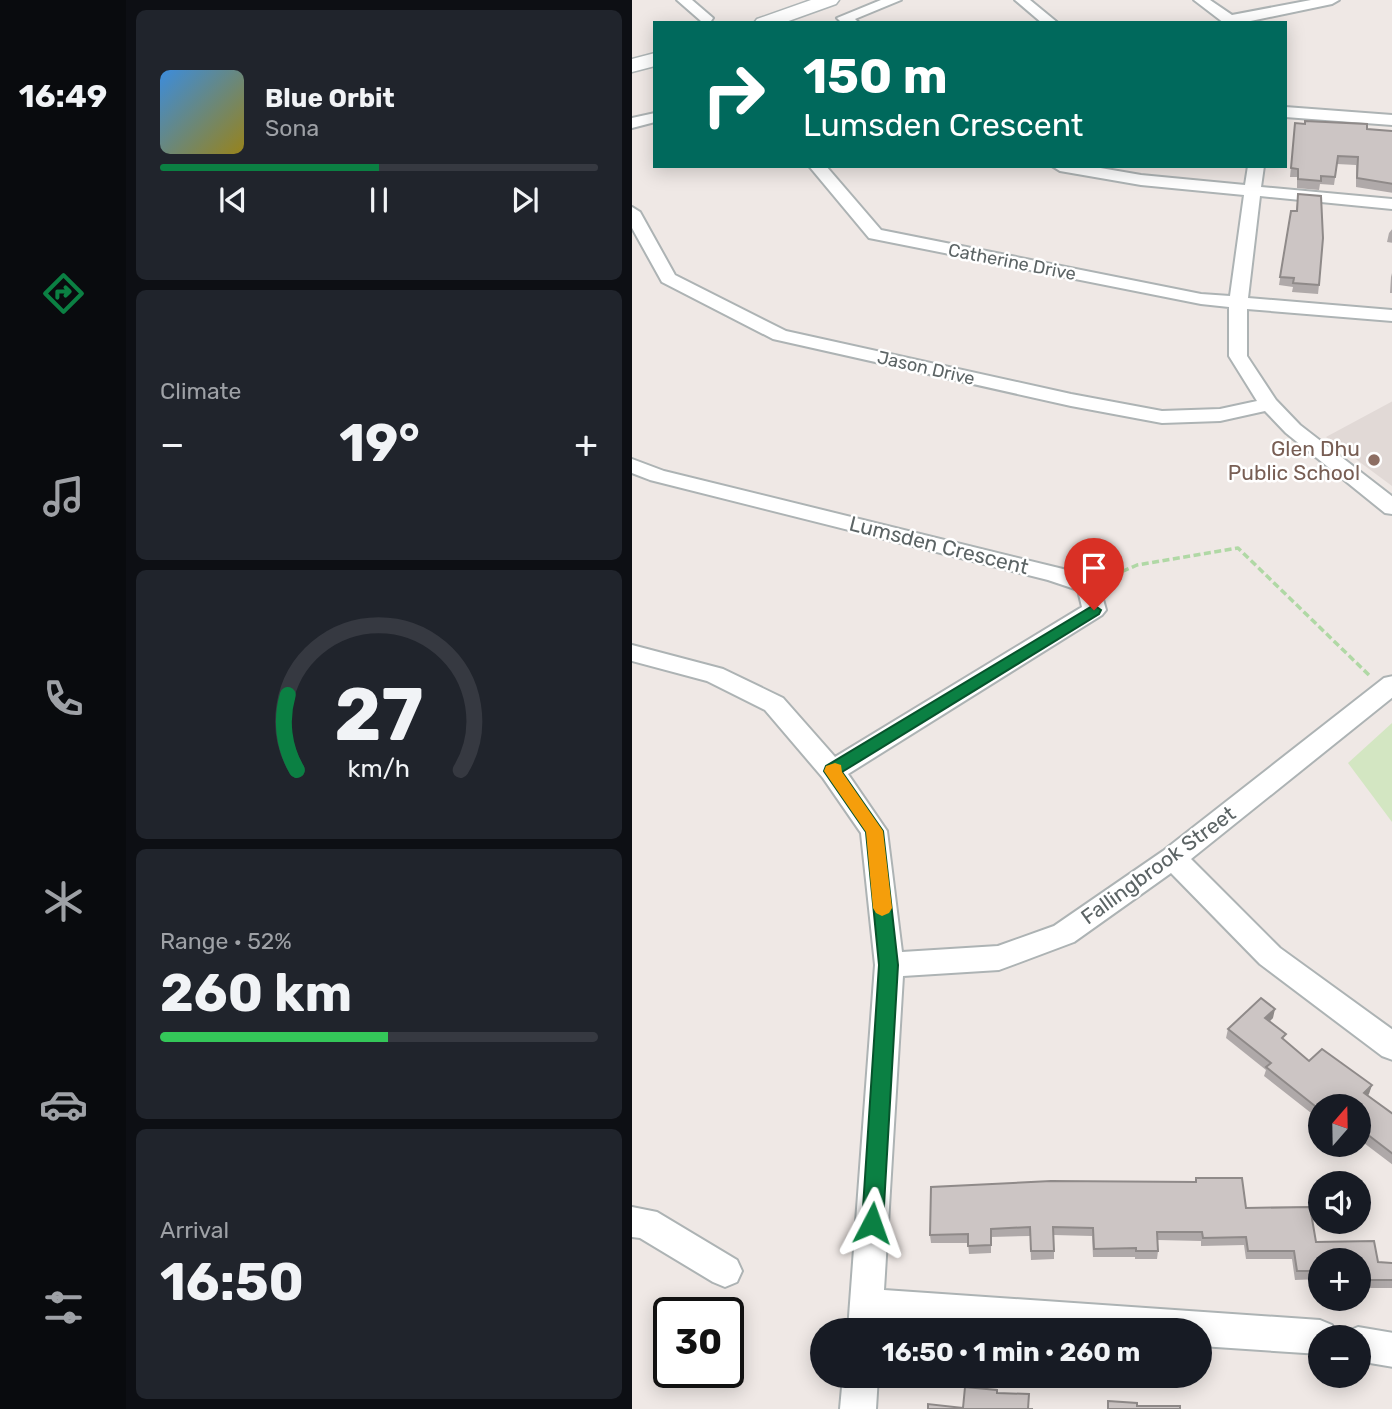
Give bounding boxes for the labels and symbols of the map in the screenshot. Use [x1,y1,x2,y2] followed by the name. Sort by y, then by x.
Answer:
[946,239,1078,285] street label: Catherine Drive
[875,346,977,390] street label: Jason Drive
[1228,436,1360,485] place label: Glen Dhu Public School
[1366,452,1382,468] marker: Glen Dhu Public School
[847,511,1031,579] street label: Lumsden Crescent
[1064,538,1124,610] pin
[1076,801,1240,929] street label: Fallingbrook Street
[1308,1094,1370,1157] north arrow
[835,1186,909,1260] position arrow
[653,1297,744,1388] speed limit sign: 30

